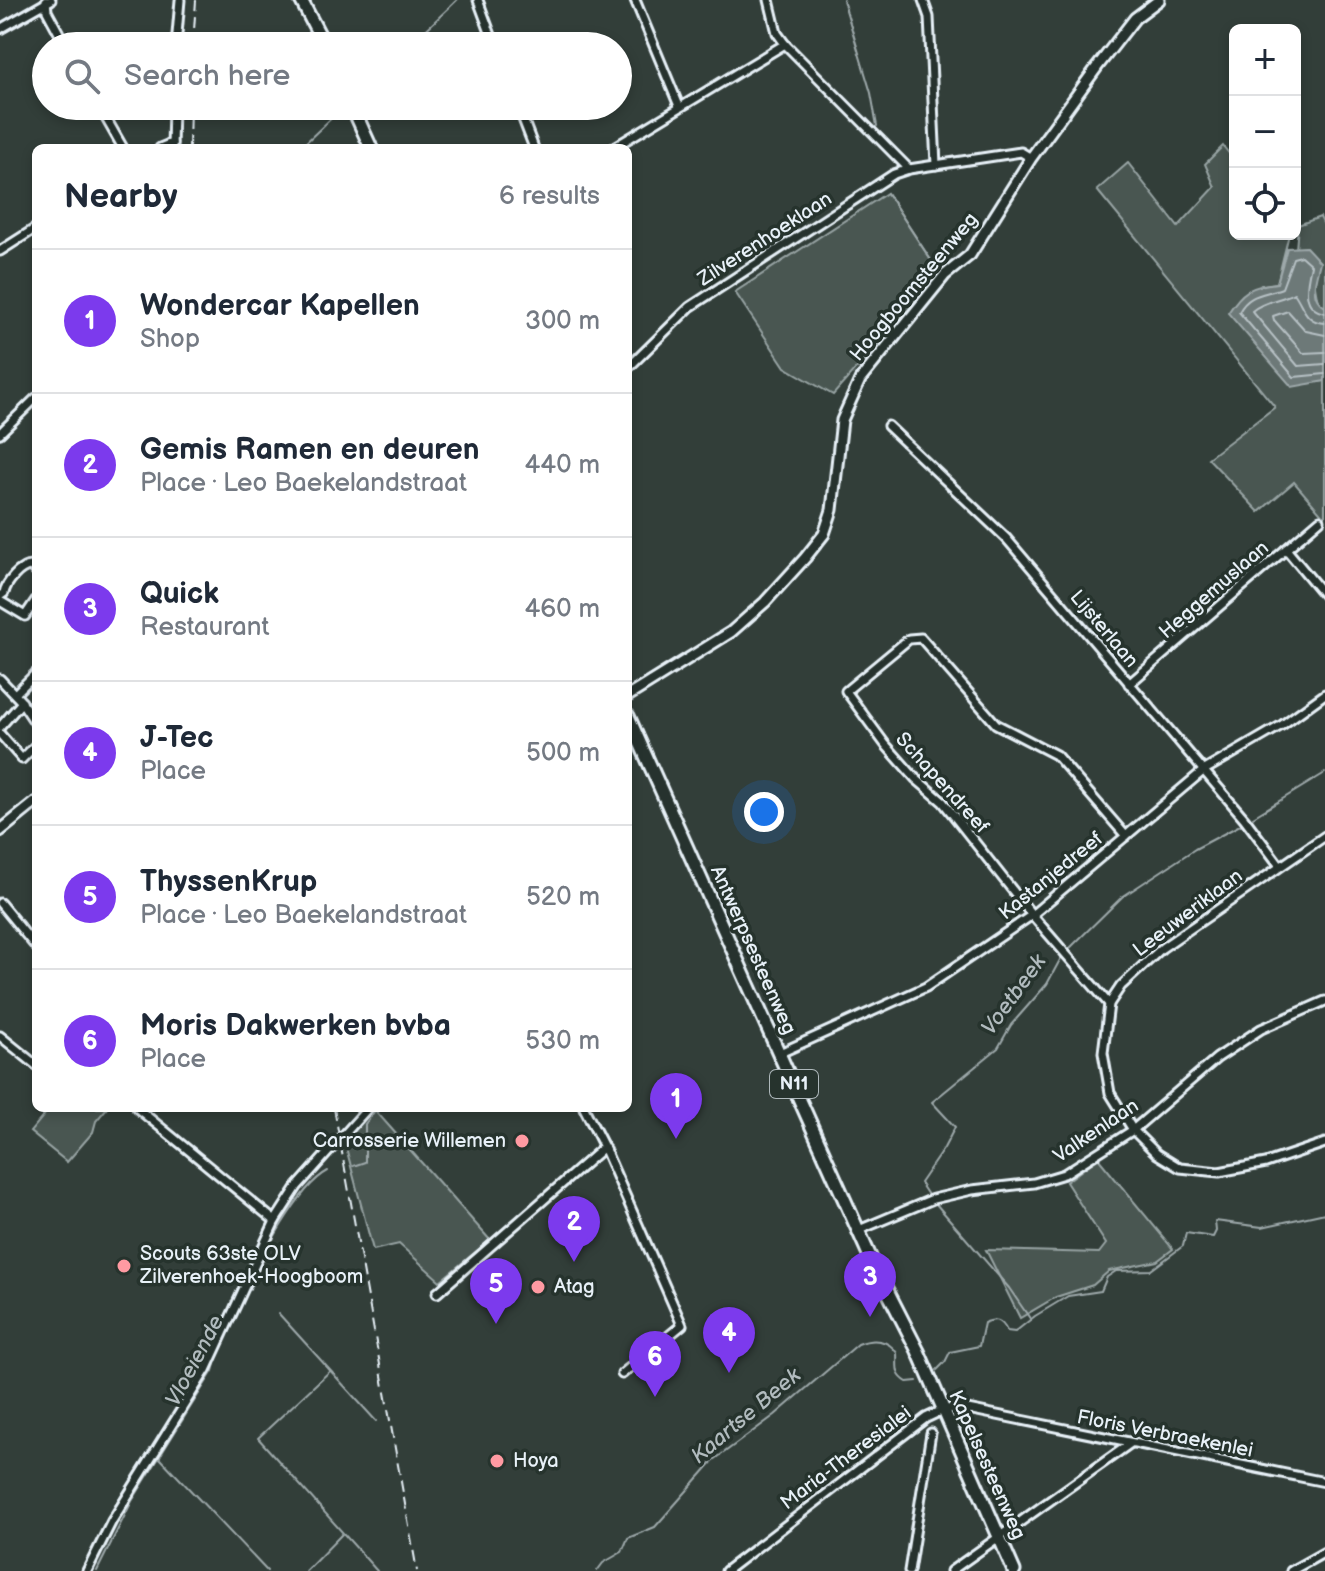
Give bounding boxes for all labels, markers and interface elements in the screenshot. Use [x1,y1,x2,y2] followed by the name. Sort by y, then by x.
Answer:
[1229,24,1301,240] map controls
[1229,24,1301,96] button: +
[32,32,632,120] search box
[60,54,104,98] icon: search
[124,58,290,94] text: Search here
[1229,96,1301,168] button: −
[1229,168,1301,240] button: locate
[64,176,178,217] text: Nearby
[499,181,600,212] text: 6 results
[693,187,836,292] street label: Zilverenhoeklaan
[845,208,983,366] street label: Hoogboomsteenweg
[140,288,420,324] text: Wondercar Kapellen
[85,306,95,337] text: 1
[525,306,600,337] text: 300 m
[140,324,200,355] text: Shop
[140,432,479,468] text: Gemis Ramen en deuren
[82,450,98,481] text: 2
[524,450,600,481] text: 440 m
[140,468,467,499] text: Place · Leo Baekelandstraat
[1154,536,1274,644] street label: Heggemuslaan
[140,576,219,612] text: Quick
[1065,585,1143,673] street label: Lijsterlaan
[82,594,98,625] text: 3
[524,594,600,625] text: 460 m
[140,612,269,643] text: Restaurant
[140,720,213,756] text: J-Tec
[890,727,994,839] street label: Schapendreef
[82,738,98,769] text: 4
[526,738,600,769] text: 500 m
[140,756,206,787] text: Place
[744,792,784,832] your location
[994,827,1108,925] street label: Kastanjedreef
[705,862,801,1038] street label: Antwerpsesteenweg
[140,864,317,900] text: ThyssenKrup
[1129,864,1247,962] street label: Leeuweriklaan
[82,882,98,913] text: 5
[526,882,600,913] text: 520 m
[140,900,467,931] text: Place · Leo Baekelandstraat
[976,948,1053,1041] water label: Voetbeek
[140,1008,451,1044] text: Moris Dakwerken bvba
[82,1026,98,1057] text: 6
[525,1026,600,1057] text: 530 m
[140,1044,206,1075] text: Place
[770,1070,818,1098] road number: N11
[650,1073,702,1139] pin: 1
[1049,1094,1143,1168] street label: Valkenlaan
[313,1129,506,1153] place label: Carrosserie Willemen
[513,1132,531,1150] marker: Carrosserie Willemen
[548,1196,600,1262] pin: 2
[139,1242,363,1289] place label: Scouts 63ste OLV Zilverenhoek-Hoogboom
[844,1251,896,1317] pin: 3
[115,1257,133,1275] marker: Scouts 63ste OLV Zilverenhoek-Hoogboom
[470,1258,522,1324] pin: 5
[554,1275,595,1299] place label: Atag
[529,1278,547,1296] marker: Atag
[703,1307,755,1373] pin: 4
[160,1311,230,1411] water label: Vloeiende
[629,1331,681,1397] pin: 6
[686,1361,807,1470] water label: Kaartse Beek
[943,1387,1031,1543] street label: Kapelsesteenweg
[776,1401,916,1515] street label: Maria-Theresialei
[1075,1405,1255,1463] street label: Floris Verbraekenlei
[513,1449,559,1473] place label: Hoya
[488,1452,506,1470] marker: Hoya

